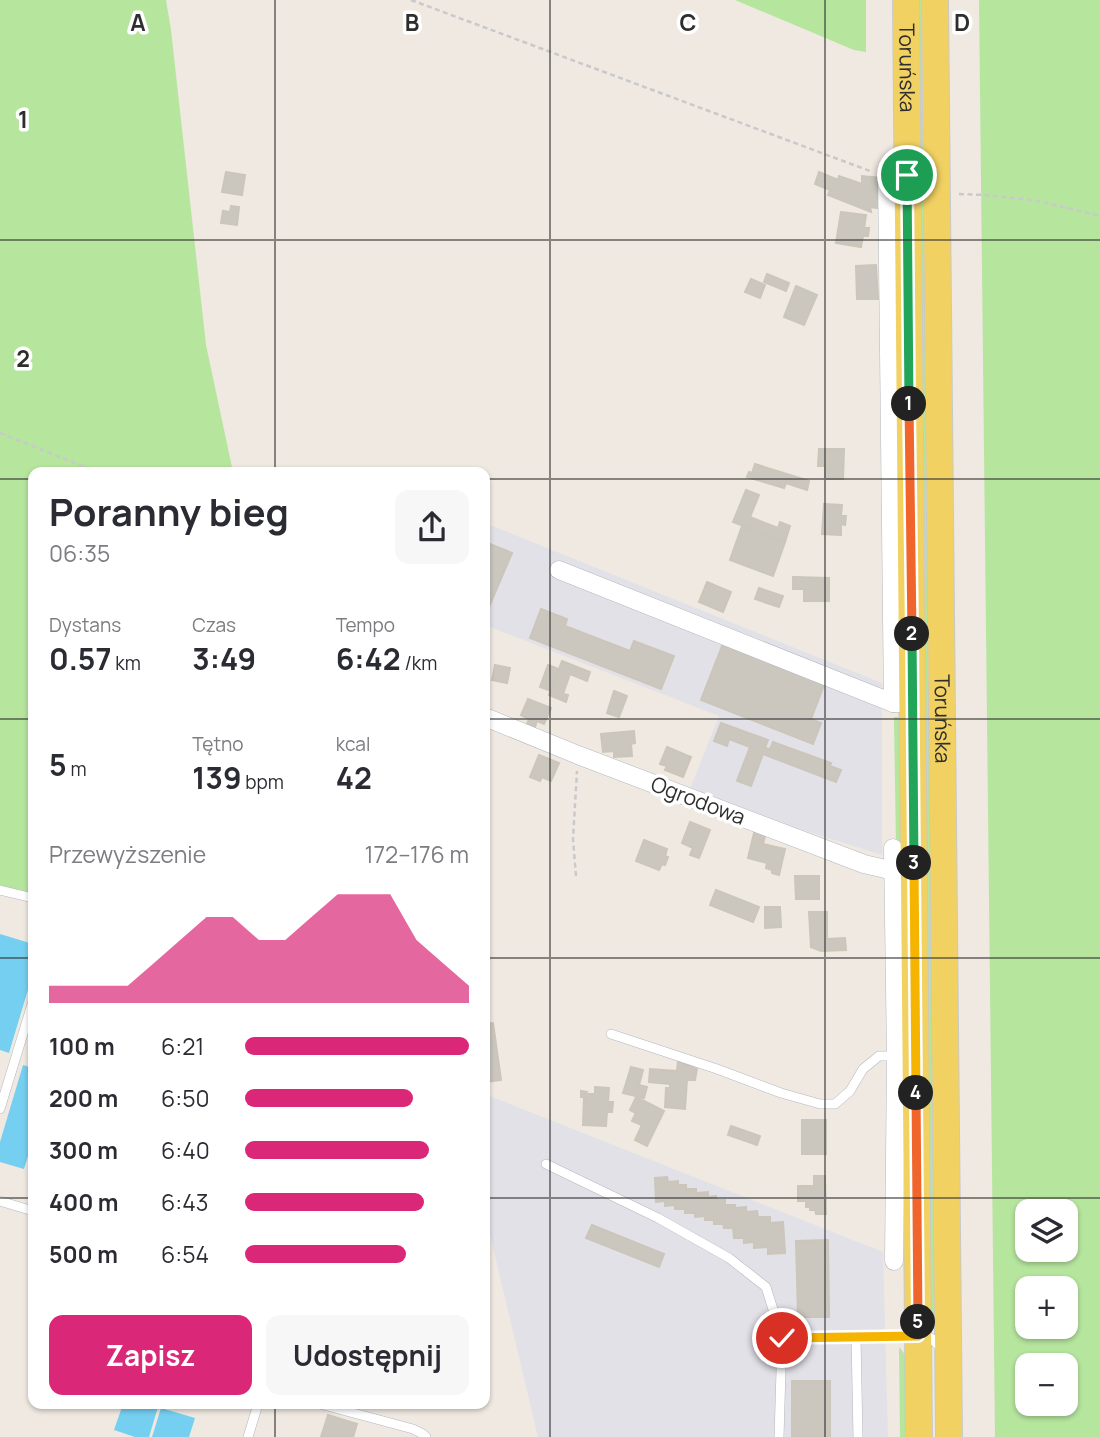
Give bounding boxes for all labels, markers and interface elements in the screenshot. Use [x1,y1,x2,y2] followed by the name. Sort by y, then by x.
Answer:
[130,6,146,38] text: A
[405,6,419,38] text: B
[680,6,697,38] text: C
[954,6,970,38] text: D
[893,23,922,113] street label: Toruńska
[18,103,28,135] text: 1
[877,145,937,205] pin
[888,156,926,194] icon: arrive
[16,342,30,374] text: 2
[892,386,926,422] pin: 1
[904,390,913,416] text: 1
[49,485,289,537] text: Poranny bieg
[395,490,469,564] button: share
[49,537,110,569] text: 06:35
[49,612,121,638] text: Dystans
[192,612,236,638] text: Czas
[336,612,395,638] text: Tempo
[894,616,930,652] pin: 2
[906,620,917,646] text: 2
[49,638,111,679] text: 0.57
[192,638,256,679] text: 3:49
[336,638,401,679] text: 6:42
[111,650,141,676] text: km
[401,650,437,676] text: /km
[929,674,957,764] street label: Toruńska
[192,731,244,757] text: Tętno
[336,731,370,757] text: kcal
[49,744,67,785] text: 5
[67,756,87,782] text: m
[192,757,242,798] text: 139
[336,757,372,798] text: 42
[242,769,284,795] text: bpm
[647,769,750,831] street label: Ogrodowa
[49,838,206,870] text: Przewyższenie
[365,838,469,870] text: 172–176 m
[897,846,932,880] pin: 3
[908,849,919,875] text: 3
[49,1030,115,1062] text: 100 m
[161,1030,204,1062] text: 6:21
[898,1076,934,1110] pin: 4
[910,1079,921,1105] text: 4
[49,1082,118,1114] text: 200 m
[161,1082,209,1114] text: 6:50
[49,1134,118,1166] text: 300 m
[161,1134,210,1166] text: 6:40
[49,1186,119,1218] text: 400 m
[161,1186,208,1218] text: 6:43
[1015,1199,1078,1416] map controls
[1015,1199,1078,1262] button: layers
[49,1238,118,1270] text: 500 m
[161,1238,209,1270] text: 6:54
[1015,1276,1078,1339] button: +
[900,1304,936,1340] pin: 5
[752,1308,812,1368] pin
[912,1308,923,1334] text: 5
[49,1315,252,1395] button: Zapisz
[266,1315,469,1395] button: Udostępnij
[763,1319,801,1357] icon: check
[1015,1353,1078,1416] button: −

